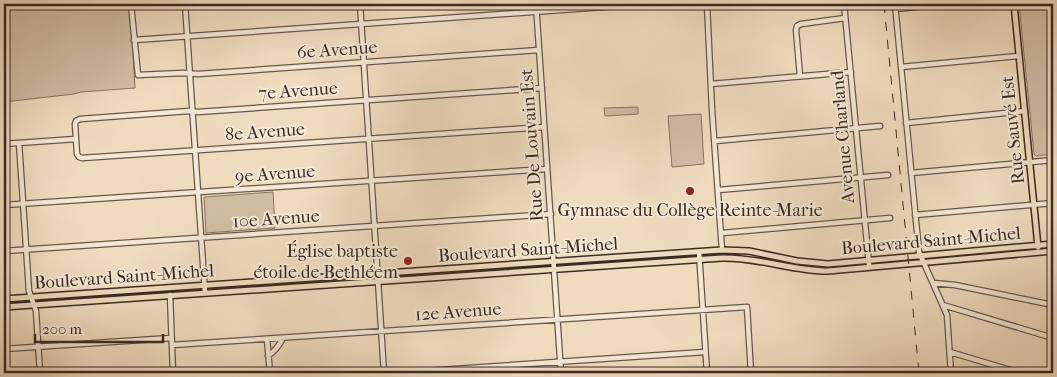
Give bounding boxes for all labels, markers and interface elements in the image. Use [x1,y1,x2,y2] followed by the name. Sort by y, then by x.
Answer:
[296,37,378,63] street label: 6e Avenue
[516,67,548,222] street label: Rue De Louvain Est
[827,69,859,205] street label: Avenue Charland
[997,74,1029,185] street label: Rue Sauvé Est
[258,78,338,104] street label: 7e Avenue
[224,119,306,145] street label: 8e Avenue
[234,161,316,187] street label: 9e Avenue
[684,185,696,197] marker: Gymnase du Collège Reinte-Marie
[557,200,823,221] place label: Gymnase du Collège Reinte-Marie
[232,205,320,233] street label: 10e Avenue
[840,223,1022,259] street label: Boulevard Saint-Michel
[437,233,619,267] street label: Boulevard Saint-Michel
[253,240,398,283] place label: Église baptiste étoile de Bethléem
[402,255,414,267] marker: Église baptiste étoile de Bethléem
[33,260,215,294] street label: Boulevard Saint-Michel
[414,299,502,325] street label: 12e Avenue
[35,312,162,344] scale bar
[42,320,82,338] text: 200 m

